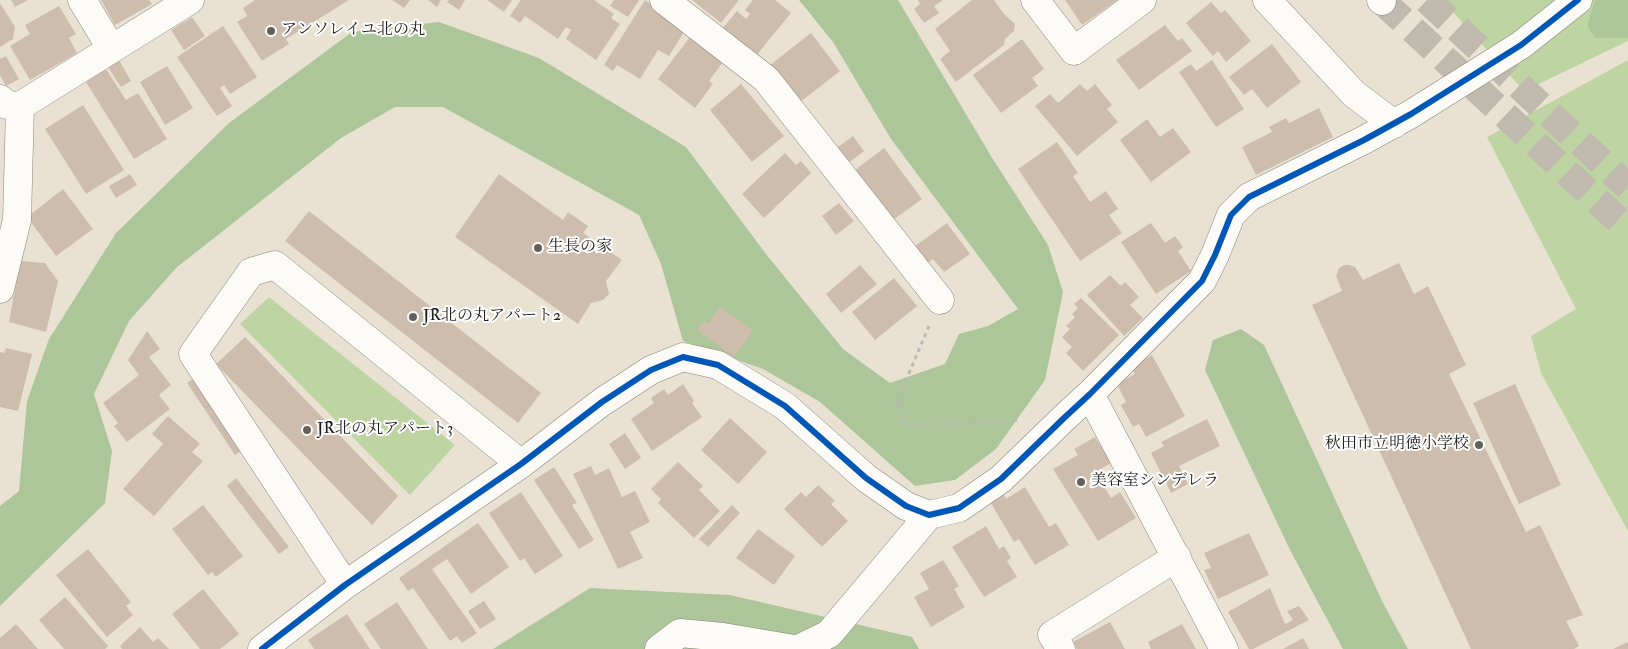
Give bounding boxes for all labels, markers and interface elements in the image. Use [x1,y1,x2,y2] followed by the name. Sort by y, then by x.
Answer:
[281,21,425,41] place label: アンソレイユ北の丸
[265,25,277,37] marker: アンソレイユ北の丸
[548,238,612,258] place label: 生長の家
[532,242,544,254] marker: 生長の家
[423,307,561,327] place label: JR北の丸アパート2
[407,311,419,323] marker: JR北の丸アパート2
[317,420,453,440] place label: JR北の丸アパート3
[301,424,313,436] marker: JR北の丸アパート3
[1325,435,1469,455] place label: 秋田市立明徳小学校
[1473,439,1485,451] marker: 秋田市立明徳小学校
[1091,472,1219,492] place label: 美容室シンデレラ
[1075,476,1087,488] marker: 美容室シンデレラ

